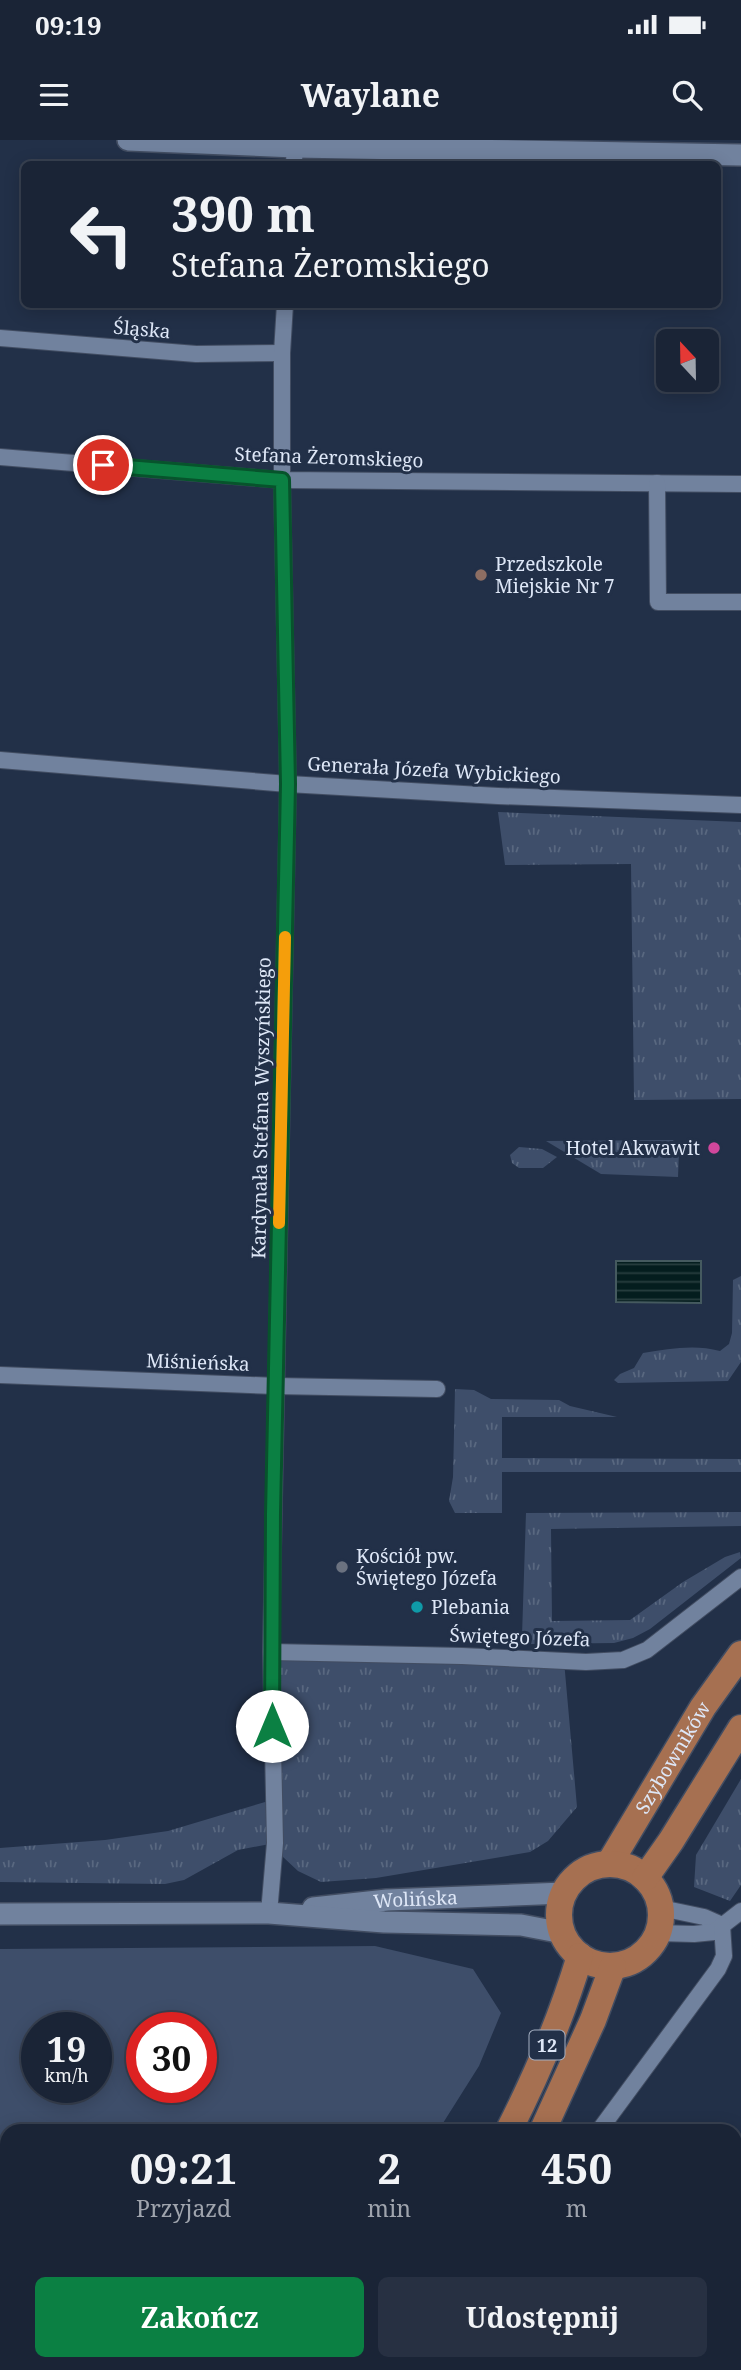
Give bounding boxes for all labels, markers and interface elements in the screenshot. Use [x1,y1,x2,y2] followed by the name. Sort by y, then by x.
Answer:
[35,7,102,43] text: 09:19
[301,73,440,116] text: Waylane
[35,76,73,114] icon: menu
[668,76,706,114] icon: search
[171,180,315,246] text: 390 m
[56,189,147,280] icon: left
[171,243,490,286] text: Stefana Żeromskiego
[112,314,172,344] street label: Śląska
[656,329,719,392] north arrow
[656,329,719,392] map controls
[73,435,133,495] pin
[234,441,424,473] street label: Stefana Żeromskiego
[84,446,122,484] icon: arrive
[495,551,615,599] place label: Przedszkole Miejskie Nr 7
[473,567,489,583] marker: Przedszkole Miejskie Nr 7
[307,750,561,790] street label: Generała Józefa Wybickiego
[245,957,277,1259] street label: Kardynała Stefana Wyszyńskiego
[566,1135,700,1161] place label: Hotel Akwawit
[706,1140,722,1156] marker: Hotel Akwawit
[146,1347,250,1377] street label: Miśnieńska
[356,1543,497,1591] place label: Kościół pw. Świętego Józefa
[334,1559,350,1575] marker: Kościół pw. Świętego Józefa
[431,1594,510,1620] place label: Plebania
[409,1599,425,1615] marker: Plebania
[449,1622,591,1652] street label: Świętego Józefa
[235,1689,309,1763] position arrow
[629,1696,717,1818] street label: Szybowników
[372,1884,458,1914] street label: Wolińska
[126,2012,217,2103] speed limit sign: 30
[47,2025,86,2072] text: 19
[530,2031,564,2060] road number: 12
[44,2063,89,2087] text: km/h
[130,2139,237,2196] text: 09:21
[377,2139,401,2196] text: 2
[541,2139,612,2196] text: 450
[136,2192,231,2224] text: Przyjazd
[367,2192,411,2224] text: min
[566,2192,587,2224] text: m
[35,2277,364,2357] button: Zakończ
[378,2277,707,2357] button: Udostępnij

